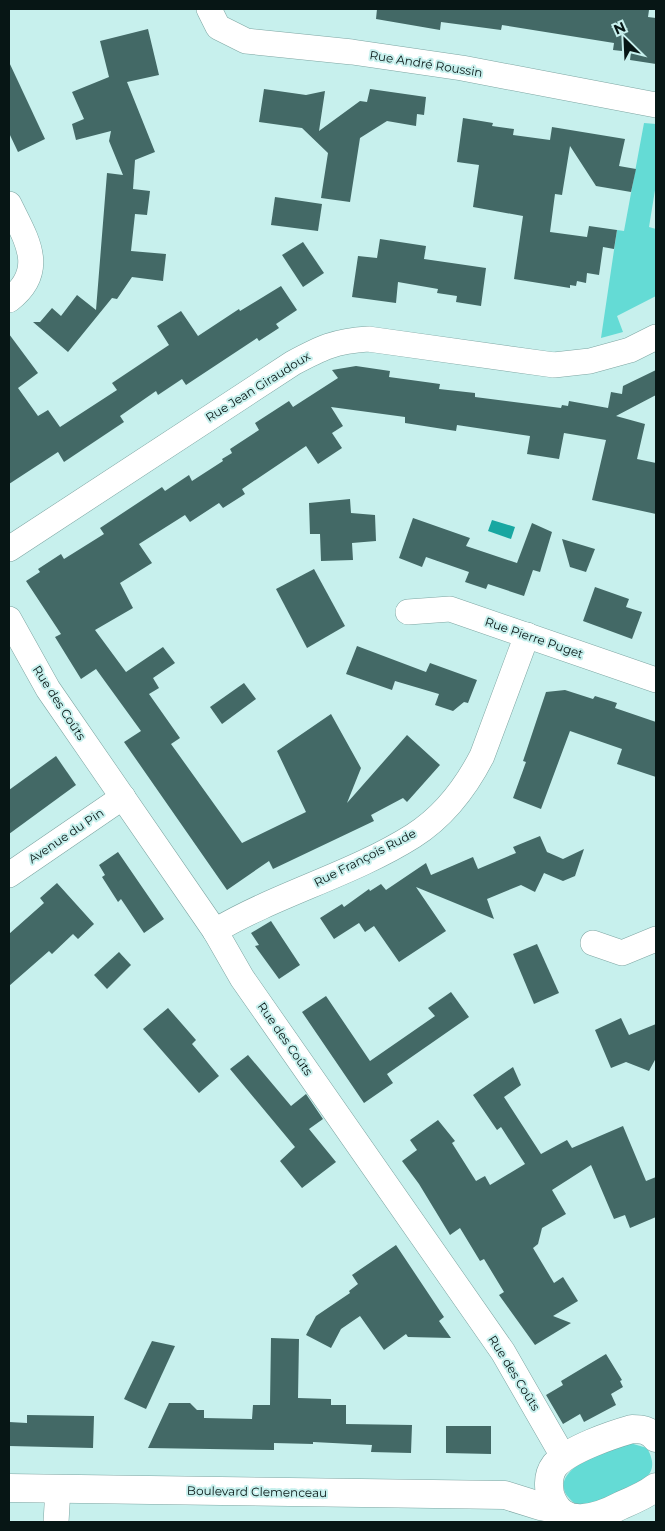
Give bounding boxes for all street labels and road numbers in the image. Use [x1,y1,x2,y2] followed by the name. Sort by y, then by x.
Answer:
[368,47,484,80] street label: Rue André Roussin
[203,348,313,425] street label: Rue Jean Giraudoux
[483,614,585,661] street label: Rue Pierre Puget
[30,663,89,743] street label: Rue des Coûts
[25,805,106,866] street label: Avenue du Pin
[311,825,418,890] street label: Rue François Rude
[255,999,316,1078] street label: Rue des Coûts
[485,1332,544,1413] street label: Rue des Coûts
[187,1483,327,1500] street label: Boulevard Clemenceau

